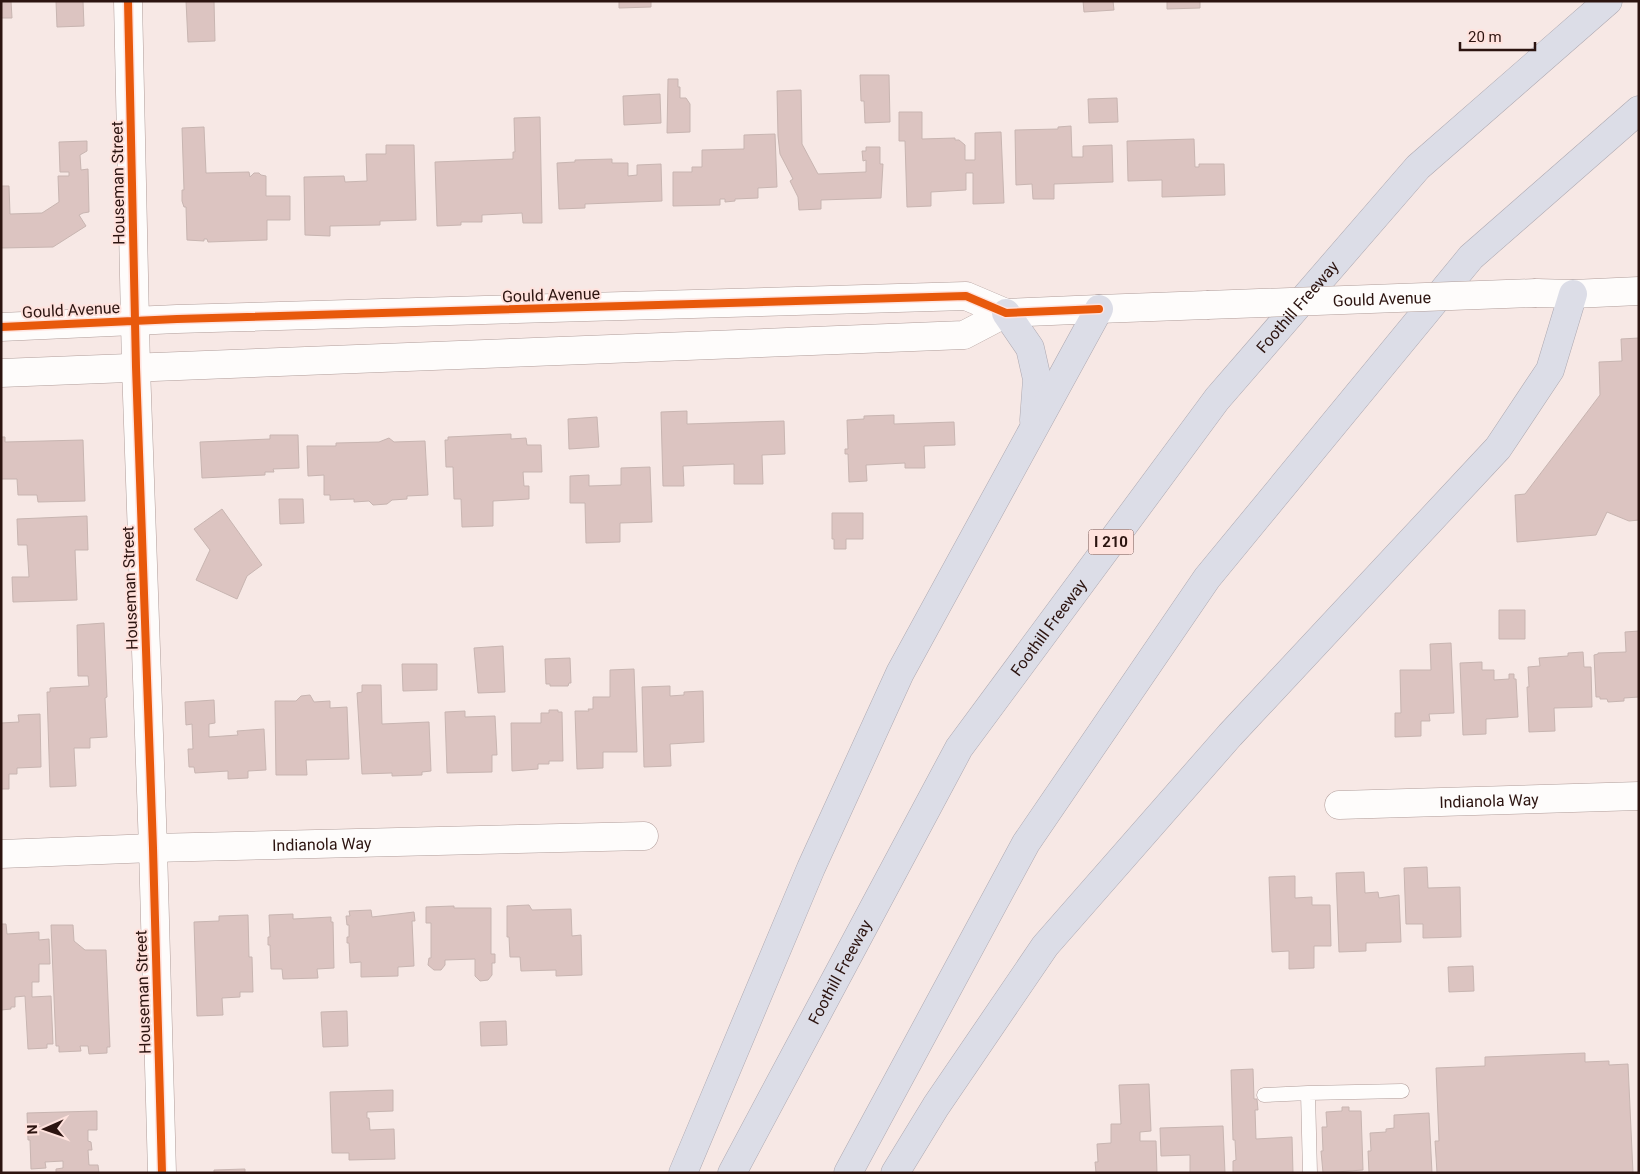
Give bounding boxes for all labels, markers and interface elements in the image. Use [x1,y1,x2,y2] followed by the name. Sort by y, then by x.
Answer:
[1460,20,1535,52] scale bar
[1468,28,1502,46] text: 20 m
[107,121,129,245] street label: Houseman Street
[1252,256,1342,357] street label: Foothill Freeway
[502,284,600,306] street label: Gould Avenue
[1333,287,1431,310] street label: Gould Avenue
[22,298,120,322] street label: Gould Avenue
[118,526,142,650] street label: Houseman Street
[1088,530,1134,554] road number: I 210
[1006,575,1091,679] street label: Foothill Freeway
[1439,790,1539,811] street label: Indianola Way
[272,833,372,855] street label: Indianola Way
[804,916,875,1027] street label: Foothill Freeway
[131,930,155,1054] street label: Houseman Street
[20,1104,70,1154] north arrow
[24,1124,40,1135] text: N

